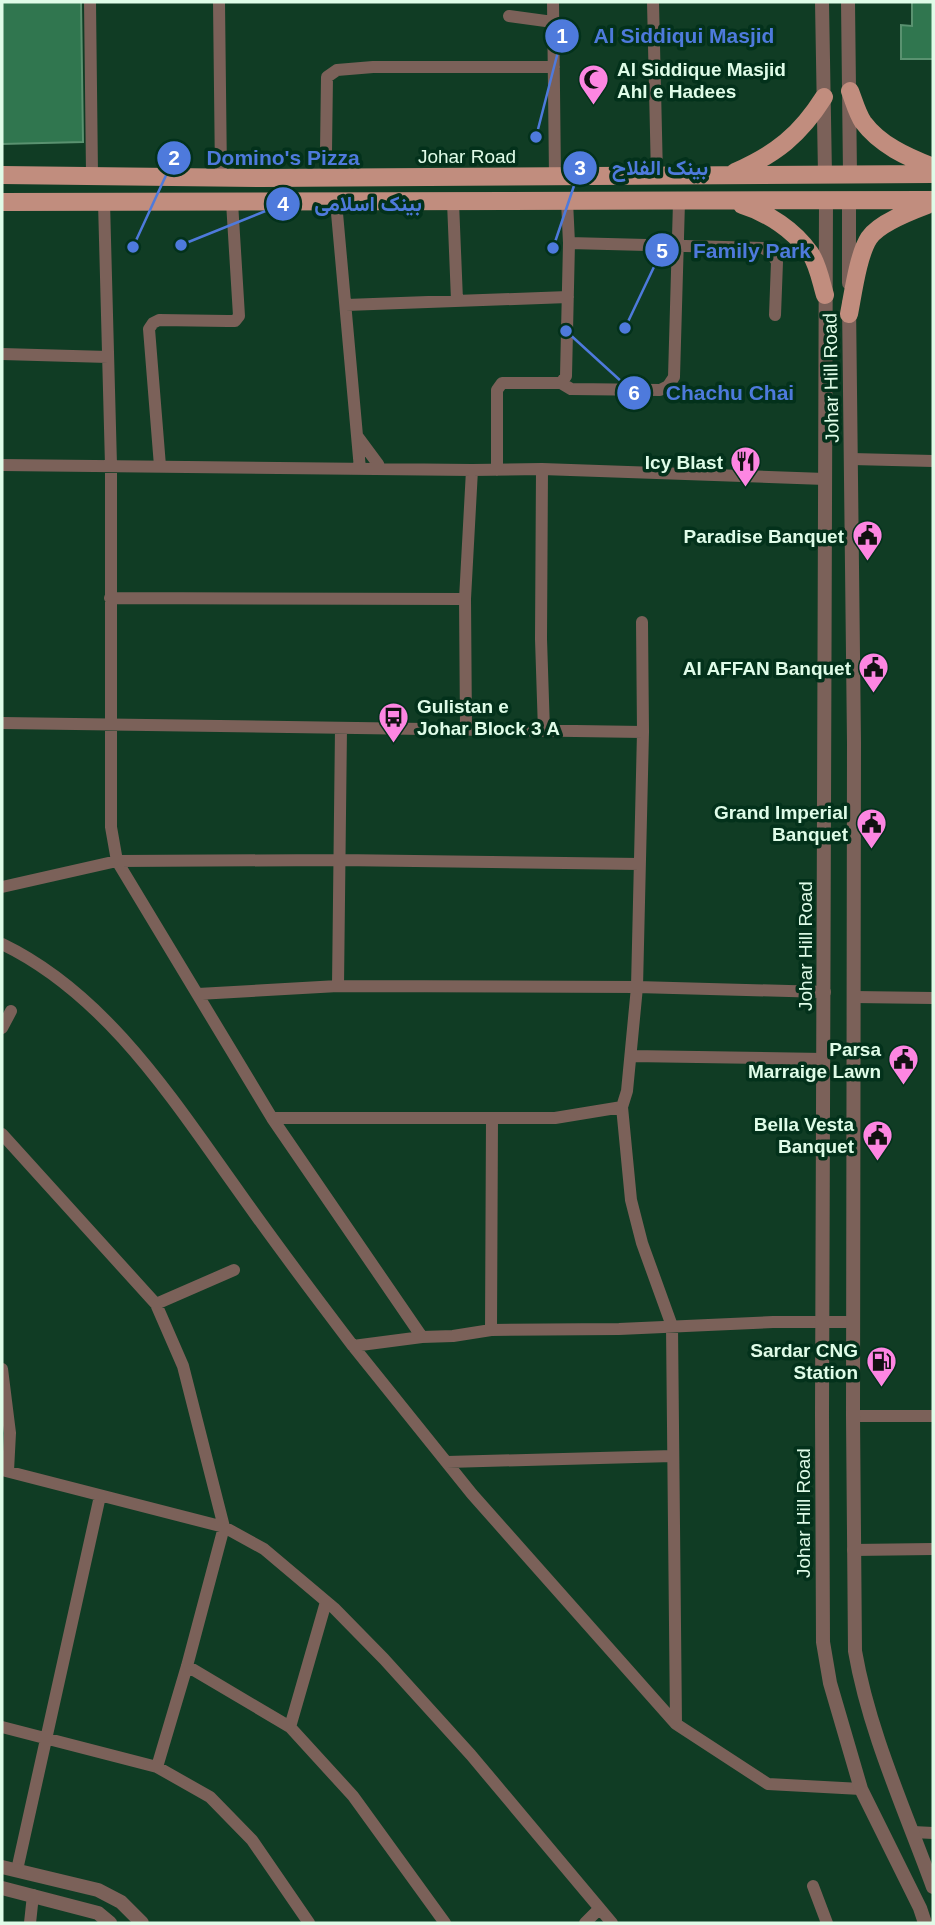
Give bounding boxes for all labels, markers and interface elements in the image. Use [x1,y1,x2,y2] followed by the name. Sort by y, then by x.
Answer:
[544,15,788,57] callout: Al Siddiqui Masjid
[556,24,568,47] text: 1
[594,24,774,47] text: Al Siddiqui Masjid
[617,59,786,102] place label: Al Siddique Masjid Ahl e Hadees
[577,63,611,107] mosque icon: Al Siddique Masjid Ahl e Hadees
[157,137,373,179] callout: Domino's Pizza
[168,146,180,169] text: 2
[206,146,360,169] text: Domino's Pizza
[418,146,516,167] street label: Johar Road
[563,147,722,189] callout: بینک الفلاح
[574,156,586,179] text: 3
[612,156,708,182] text: بینک الفلاح
[265,183,436,225] callout: بینک اسلامی
[277,192,289,215] text: 4
[314,192,422,216] text: بینک اسلامی
[644,229,825,271] callout: Family Park
[656,239,668,262] text: 5
[693,239,811,262] text: Family Park
[819,313,843,443] street label: Johar Hill Road
[617,372,808,414] callout: Chachu Chai
[628,381,640,404] text: 6
[666,381,794,404] text: Chachu Chai
[729,445,763,489] restaurant icon: Icy Blast
[645,452,724,473] place label: Icy Blast
[850,519,884,563] public building icon: Paradise Banquet
[684,526,845,547] place label: Paradise Banquet
[857,651,891,695] public building icon: Al AFFAN Banquet
[683,658,852,679] place label: Al AFFAN Banquet
[417,696,560,739] place label: Gulistan e Johar Block 3 A
[377,700,411,744] bus stop icon: Gulistan e Johar Block 3 A
[714,802,849,845] place label: Grand Imperial Banquet
[854,806,888,850] public building icon: Grand Imperial Banquet
[795,881,816,1011] street label: Johar Hill Road
[748,1039,881,1082] place label: Parsa Marraige Lawn
[887,1043,921,1087] public building icon: Parsa Marraige Lawn
[754,1114,855,1157] place label: Bella Vesta Banquet
[860,1118,894,1162] public building icon: Bella Vesta Banquet
[750,1340,858,1383] place label: Sardar CNG Station
[864,1344,898,1388] fuel station icon: Sardar CNG Station
[793,1448,814,1578] street label: Johar Hill Road

